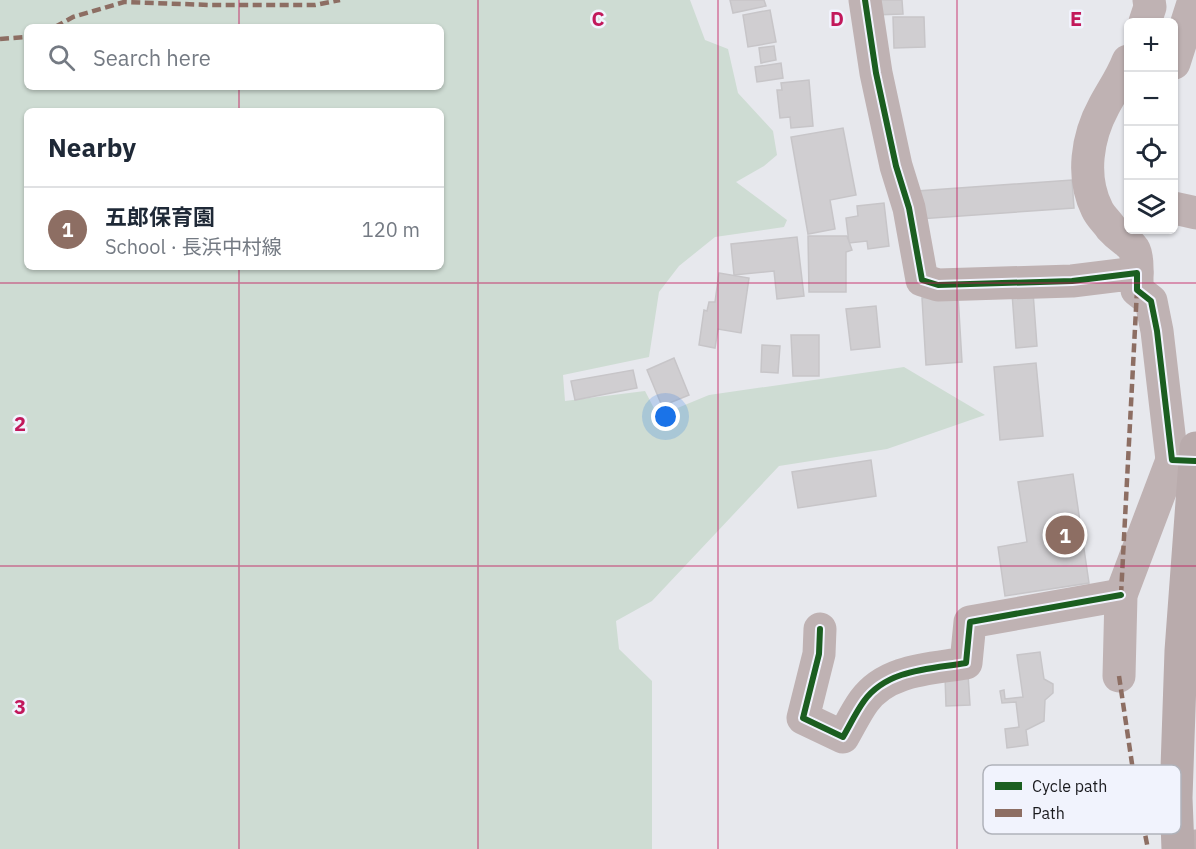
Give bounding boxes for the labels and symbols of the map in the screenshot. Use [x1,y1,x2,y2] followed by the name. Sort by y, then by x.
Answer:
[591,5,605,32] text: C
[830,5,844,32] text: D
[1070,5,1082,32] text: E
[651,402,680,431] your location
[14,410,26,437] text: 2
[1046,512,1084,558] pin: 1
[14,693,26,720] text: 3
[983,765,1181,834] legend
[1032,776,1107,796] text: Cycle path
[1032,803,1065,823] text: Path

